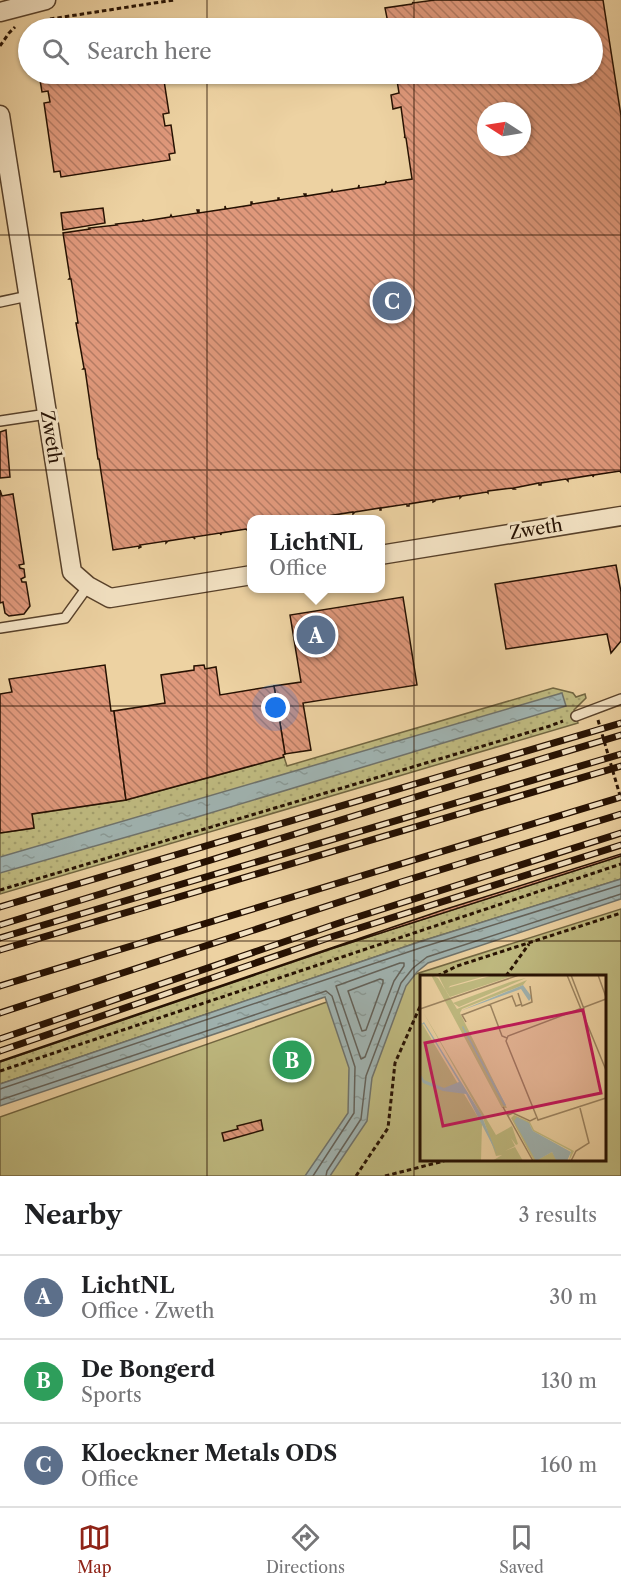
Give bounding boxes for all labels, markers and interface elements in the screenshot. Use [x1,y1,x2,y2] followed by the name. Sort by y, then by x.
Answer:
[18,18,603,84] search box
[39,35,72,68] icon: search
[87,38,212,65] text: Search here
[477,102,531,156] north arrow
[372,278,412,324] pin: C
[36,409,66,465] street label: Zweth
[508,514,564,544] street label: Zweth
[247,515,385,593] popup
[269,529,363,556] text: LichtNL
[269,556,327,580] text: Office
[296,612,336,658] pin: A
[261,693,290,722] your location
[420,975,606,1161] inset map
[272,1038,312,1082] pin: B
[24,1199,122,1231] text: Nearby
[519,1203,597,1227] text: 3 results
[81,1272,174,1299] text: LichtNL
[36,1285,51,1309] text: A
[549,1285,597,1309] text: 30 m
[81,1299,215,1323] text: Office · Zweth
[81,1356,215,1383] text: De Bongerd
[36,1369,51,1393] text: B
[541,1369,597,1393] text: 130 m
[81,1383,142,1407] text: Sports
[81,1440,337,1467] text: Kloeckner Metals ODS
[35,1453,52,1477] text: C
[540,1453,597,1477] text: 160 m
[81,1467,139,1491] text: Office
[77,1521,112,1577] tab: Map
[266,1521,345,1577] tab: Directions
[499,1521,544,1577] tab: Saved

